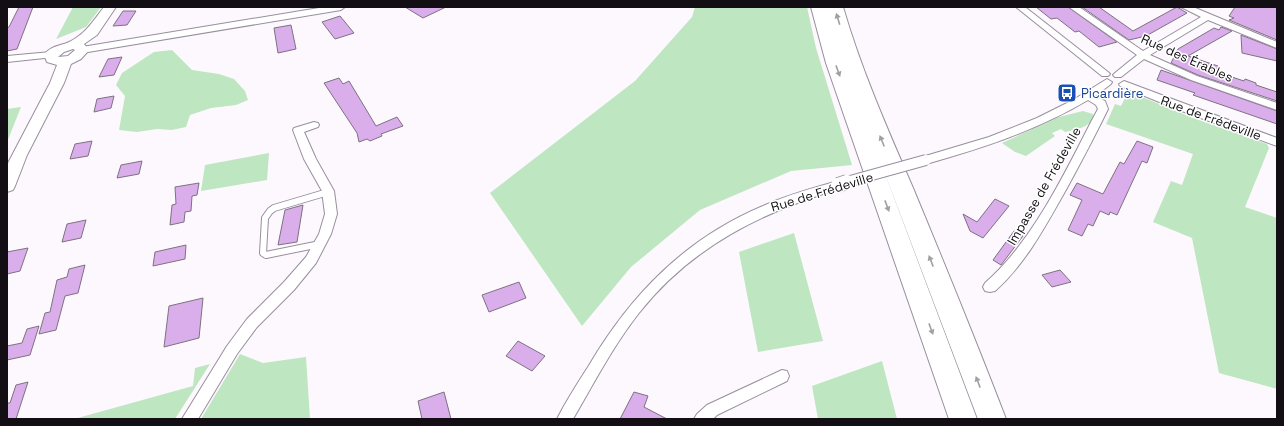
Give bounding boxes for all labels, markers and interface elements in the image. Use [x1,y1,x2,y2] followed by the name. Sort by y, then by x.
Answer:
[835,12,841,24] one-way arrow
[1138,30,1236,86] street label: Rue des Érables
[835,66,841,78] one-way arrow
[1056,82,1078,104] bus stop icon: Picardière
[1081,85,1144,102] place label: Picardière
[1158,92,1264,144] street label: Rue de Frédeville
[1003,124,1085,248] street label: Impasse de Frédeville
[879,134,885,146] one-way arrow
[769,168,875,216] street label: Rue de Frédeville
[885,201,891,213] one-way arrow
[928,255,934,267] one-way arrow
[929,323,935,335] one-way arrow
[975,377,981,388] one-way arrow

